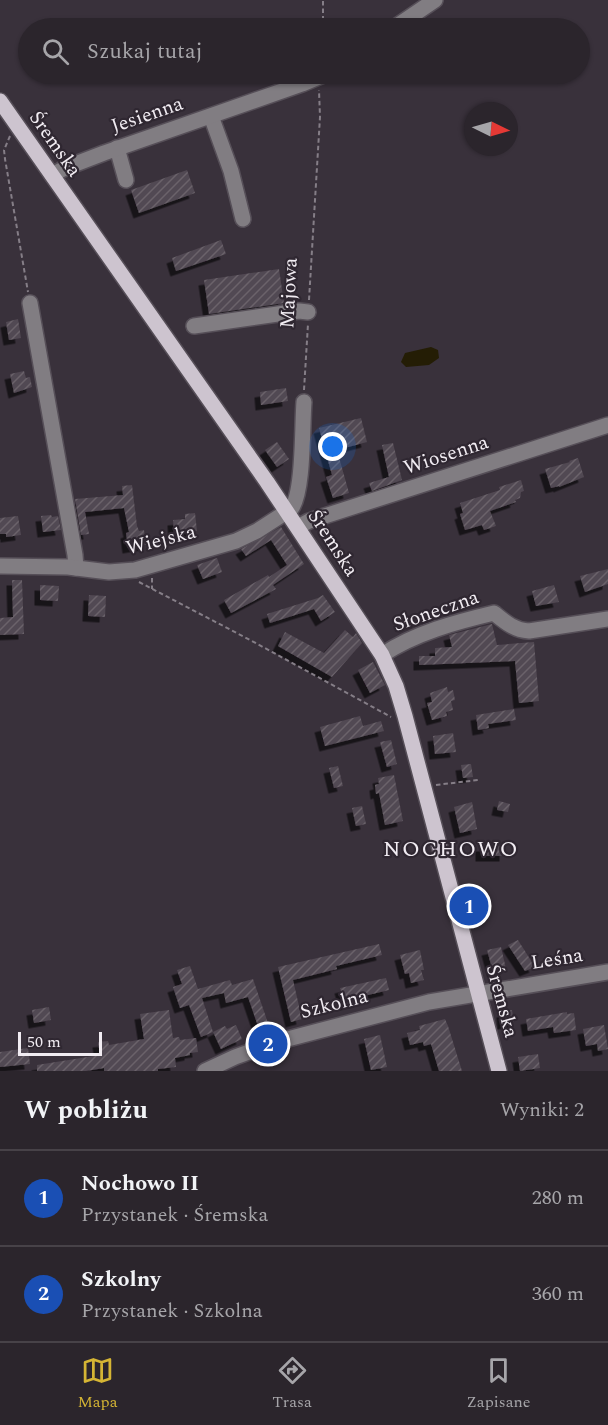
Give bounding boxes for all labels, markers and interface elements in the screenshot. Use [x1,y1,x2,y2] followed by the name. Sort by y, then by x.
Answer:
[18,18,590,84] search box
[39,35,72,68] icon: search
[87,35,203,68] text: Szukaj tutaj
[107,89,187,141] street label: Jesienna
[464,102,518,156] north arrow
[21,105,89,183] street label: Śremska
[272,257,306,329] street label: Majowa
[400,427,493,483] street label: Wiosenna
[318,432,347,461] your location
[300,503,366,583] street label: Śremska
[123,517,199,563] street label: Wiejska
[389,582,483,640] street label: Słoneczna
[383,833,519,866] district label: NOCHOWO
[450,884,488,928] pin: 1
[529,940,585,978] street label: Leśna
[478,961,526,1041] street label: Śremska
[297,981,371,1027] street label: Szkolna
[248,1022,288,1066] pin: 2
[18,1029,102,1056] scale bar
[27,1030,61,1054] text: 50 m
[24,1090,148,1130] text: W pobliżu
[500,1095,584,1125] text: Wyniki: 2
[81,1167,199,1200] text: Nochowo II
[38,1183,49,1213] text: 1
[532,1183,584,1213] text: 280 m
[81,1200,268,1230] text: Przystanek · Śremska
[81,1263,161,1296] text: Szkolny
[38,1279,49,1309] text: 2
[532,1279,584,1309] text: 360 m
[81,1296,263,1326] text: Przystanek · Szkolna
[77,1354,118,1414] tab: Mapa
[272,1354,312,1414] tab: Trasa
[467,1354,531,1414] tab: Zapisane

